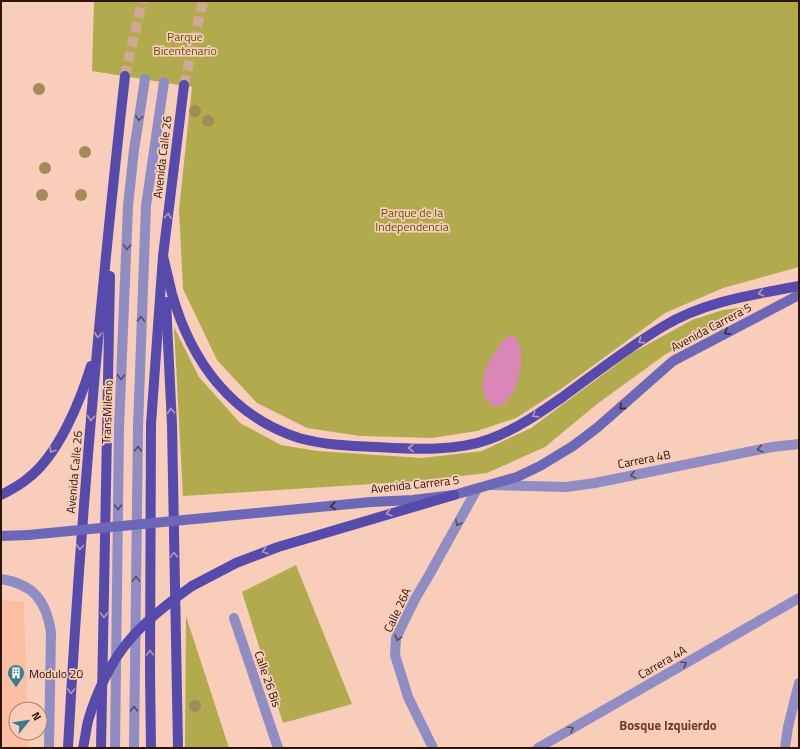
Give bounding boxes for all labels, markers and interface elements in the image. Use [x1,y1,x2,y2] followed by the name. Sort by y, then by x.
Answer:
[153,27,217,60] park label: Parque Bicentenario
[135,114,144,121] one-way arrow
[148,114,177,199] street label: Avenida Calle 26
[375,203,449,236] park label: Parque de la Independencia
[163,213,172,219] one-way arrow
[122,244,131,250] one-way arrow
[758,289,764,297] one-way arrow
[667,298,755,356] street label: Avenida Carrera 5
[137,316,146,322] one-way arrow
[724,327,731,335] one-way arrow
[94,332,103,338] one-way arrow
[639,336,646,343] one-way arrow
[117,374,125,380] one-way arrow
[96,379,118,445] street label: TransMilenio
[619,402,626,409] one-way arrow
[167,408,175,414] one-way arrow
[532,411,539,418] one-way arrow
[87,415,96,421] one-way arrow
[61,430,87,514] street label: Avenida Calle 26
[408,444,414,452] one-way arrow
[616,445,672,473] street label: Carrera 4B
[757,445,764,453] one-way arrow
[49,446,57,453] one-way arrow
[134,446,142,452] one-way arrow
[370,470,461,498] street label: Avenida Carrera 5
[630,470,636,479] one-way arrow
[329,501,336,510] one-way arrow
[114,504,122,510] one-way arrow
[386,508,393,517] one-way arrow
[455,519,463,526] one-way arrow
[76,544,85,550] one-way arrow
[262,547,269,555] one-way arrow
[170,552,178,558] one-way arrow
[132,576,140,582] one-way arrow
[378,585,416,635] street label: Calle 26A
[99,612,108,618] one-way arrow
[394,634,402,641] one-way arrow
[634,640,690,684] street label: Carrera 4A
[249,648,287,710] street label: Calle 26 Bis
[146,650,154,656] one-way arrow
[680,662,687,669] one-way arrow
[6,663,26,688] building icon: Modulo 20
[29,664,84,683] place label: Modulo 20
[67,688,75,694] one-way arrow
[8,701,48,741] north arrow
[130,706,138,712] one-way arrow
[28,709,45,723] text: N
[619,715,717,735] district label: Bosque Izquierdo
[567,726,574,733] one-way arrow

